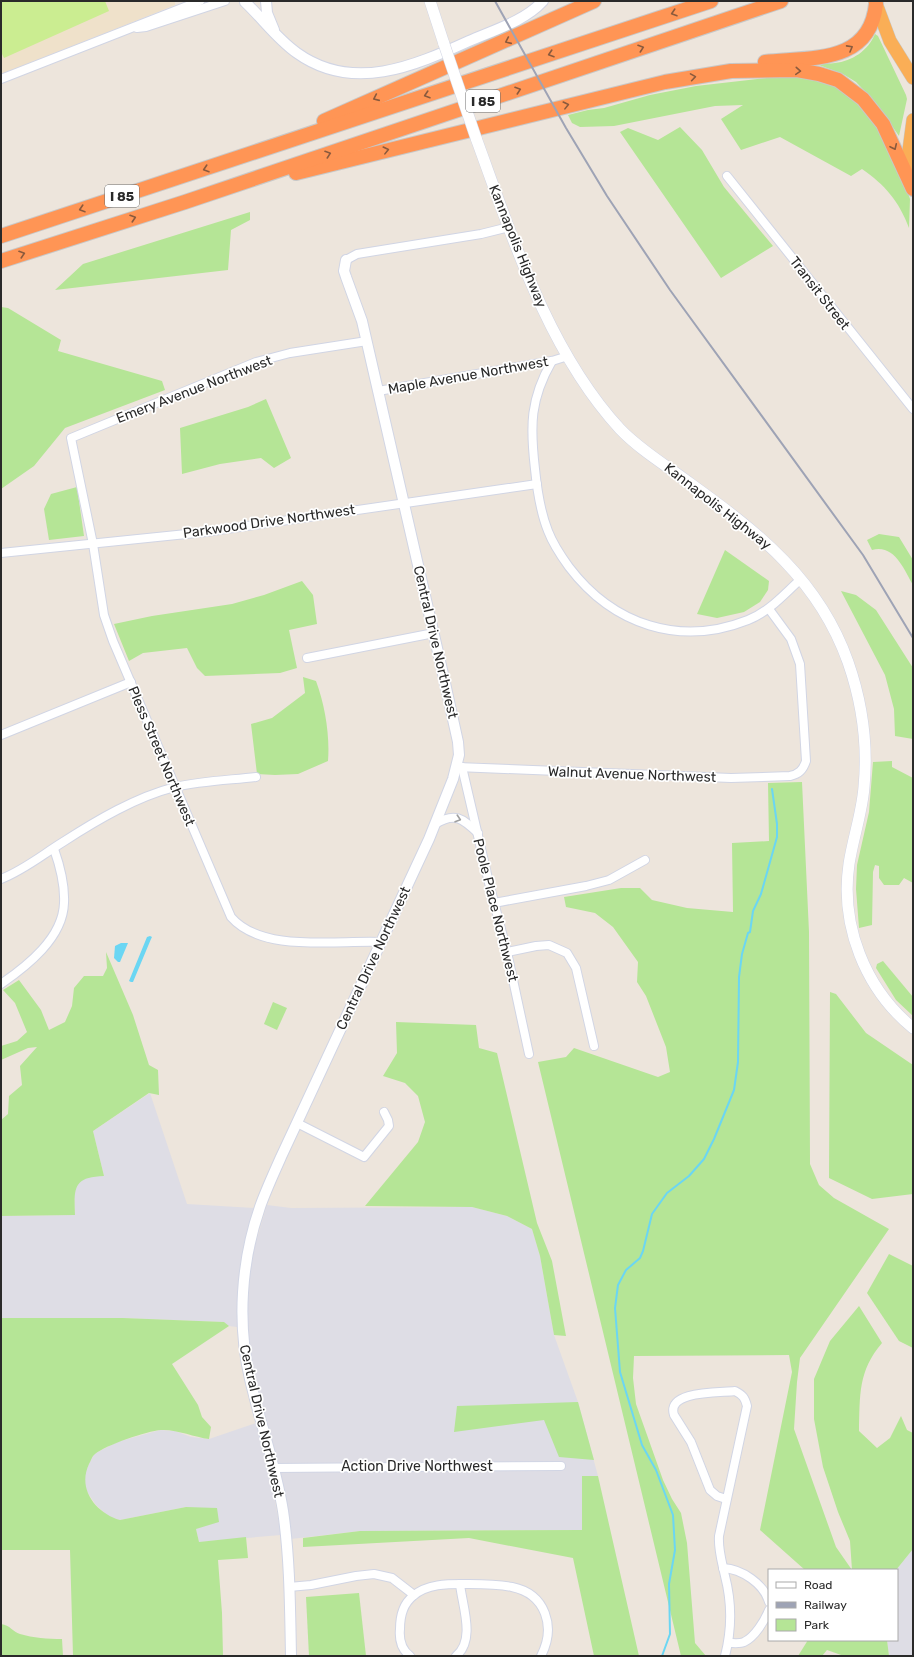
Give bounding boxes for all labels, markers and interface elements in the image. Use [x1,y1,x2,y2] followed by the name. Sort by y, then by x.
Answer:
[671,9,678,17] one-way arrow
[504,36,511,44] one-way arrow
[637,44,644,53] one-way arrow
[846,45,853,53] one-way arrow
[547,50,554,58] one-way arrow
[795,66,801,75] one-way arrow
[690,73,696,82] one-way arrow
[514,86,521,94] one-way arrow
[466,90,500,112] road number: I 85
[424,91,431,99] one-way arrow
[373,94,380,102] one-way arrow
[563,102,570,110] one-way arrow
[889,142,897,150] one-way arrow
[383,147,389,155] one-way arrow
[325,150,332,158] one-way arrow
[202,164,209,173] one-way arrow
[485,182,550,310] street label: Kannapolis Highway
[105,185,139,207] road number: I 85
[79,204,86,213] one-way arrow
[130,214,137,223] one-way arrow
[18,250,25,259] one-way arrow
[786,253,854,334] street label: Transit Street
[114,352,275,427] street label: Emery Avenue Northwest
[387,353,550,398] street label: Maple Avenue Northwest
[661,459,775,554] street label: Kannapolis Highway
[182,501,357,542] street label: Parkwood Drive Northwest
[410,564,462,721] street label: Central Drive Northwest
[124,684,199,829] street label: Pless Street Northwest
[548,763,717,786] street label: Walnut Avenue Northwest
[454,814,461,823] one-way arrow
[469,837,522,984] street label: Poole Place Northwest
[333,883,414,1033] street label: Central Drive Northwest
[236,1343,288,1500] street label: Central Drive Northwest
[341,1458,493,1475] street label: Action Drive Northwest
[768,1569,898,1641] legend
[804,1578,832,1592] text: Road
[804,1598,847,1612] text: Railway
[804,1618,830,1632] text: Park

